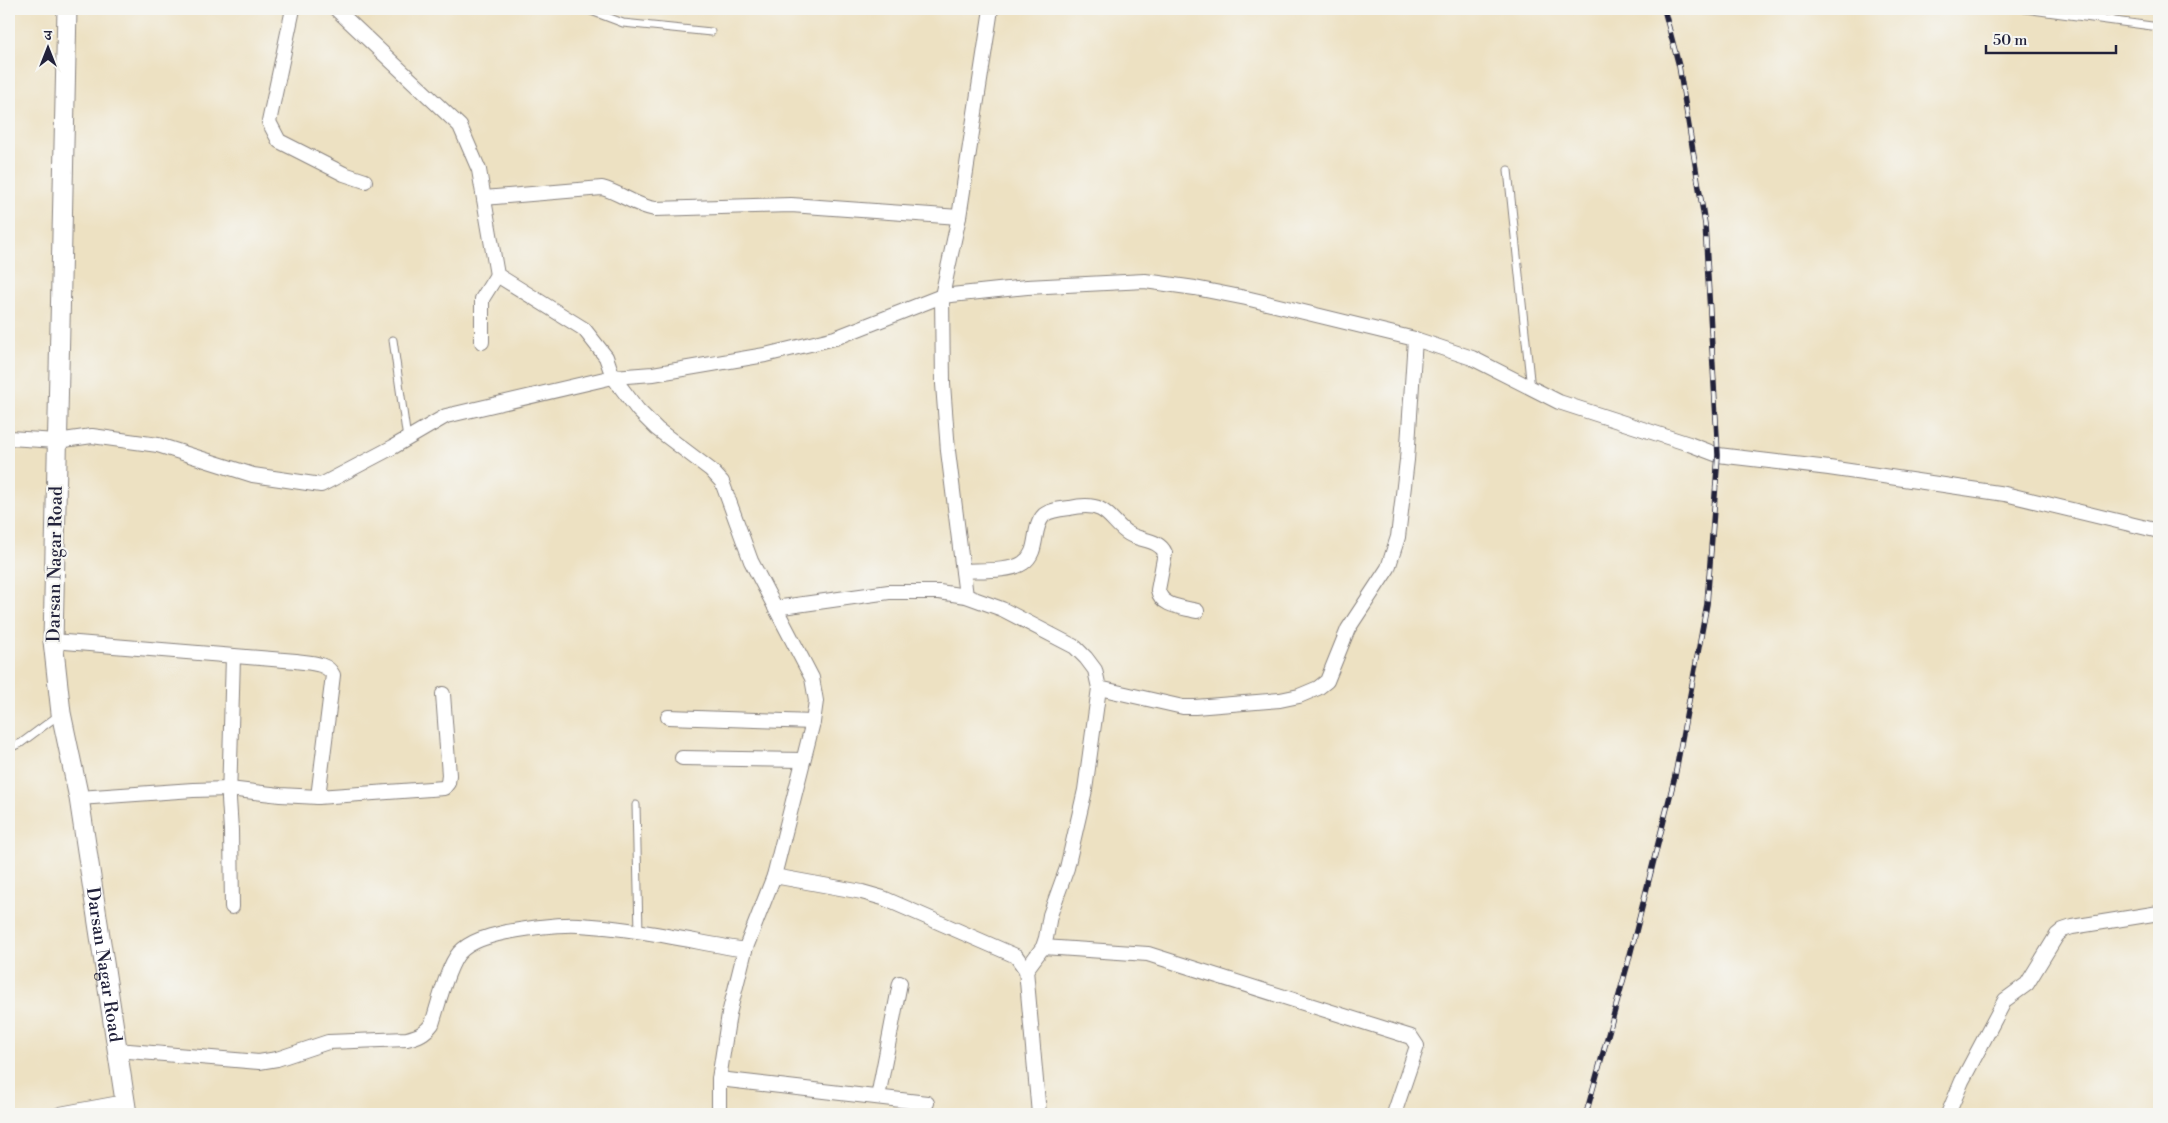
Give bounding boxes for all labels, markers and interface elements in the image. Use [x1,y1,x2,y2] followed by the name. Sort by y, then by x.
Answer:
[22,22,72,72] north arrow
[1986,22,2116,54] scale bar
[43,27,52,45] text: उ
[1993,31,2027,50] text: 50 m
[42,485,68,642] street label: Darsan Nagar Road
[81,886,128,1044] street label: Darsan Nagar Road

